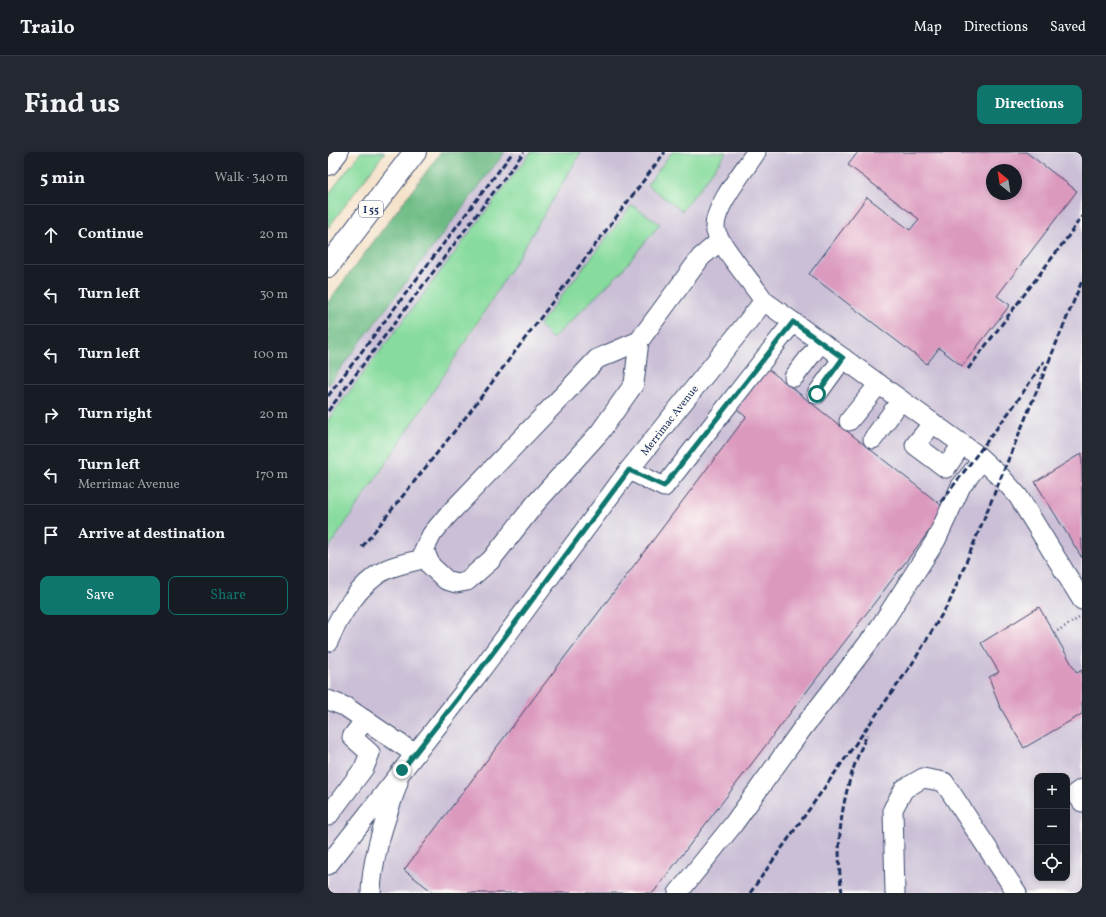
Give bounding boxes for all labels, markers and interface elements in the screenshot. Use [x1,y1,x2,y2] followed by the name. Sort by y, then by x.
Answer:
[20,15,75,41] text: Trailo
[914,18,942,37] text: Map
[964,18,1028,37] text: Directions
[1050,18,1086,37] text: Saved
[24,85,120,124] text: Find us
[977,85,1082,124] button: Directions
[986,164,1022,200] north arrow
[40,167,85,190] text: 5 min
[215,169,288,187] text: Walk · 340 m
[359,201,383,217] road number: I 55
[40,224,62,246] icon: ahead
[78,224,143,245] text: Continue
[259,226,288,244] text: 20 m
[40,284,62,306] icon: left
[78,284,140,305] text: Turn left
[260,286,288,304] text: 30 m
[40,344,62,366] icon: left
[78,344,140,365] text: Turn left
[253,346,288,364] text: 100 m
[638,382,703,459] street label: Merrimac Avenue
[808,385,826,403] route start
[40,404,62,426] icon: right
[78,404,152,425] text: Turn right
[259,406,288,424] text: 20 m
[78,455,140,476] text: Turn left
[40,464,62,486] icon: left
[255,466,288,484] text: 170 m
[78,476,180,494] text: Merrimac Avenue
[40,524,62,546] icon: arrive
[78,524,225,545] text: Arrive at destination
[40,576,160,615] button: Save
[168,576,288,615] button: Share
[393,761,411,779] route end
[1034,773,1070,881] map controls
[1034,773,1070,809] button: +
[1034,809,1070,845] button: −
[1034,845,1070,881] button: locate

